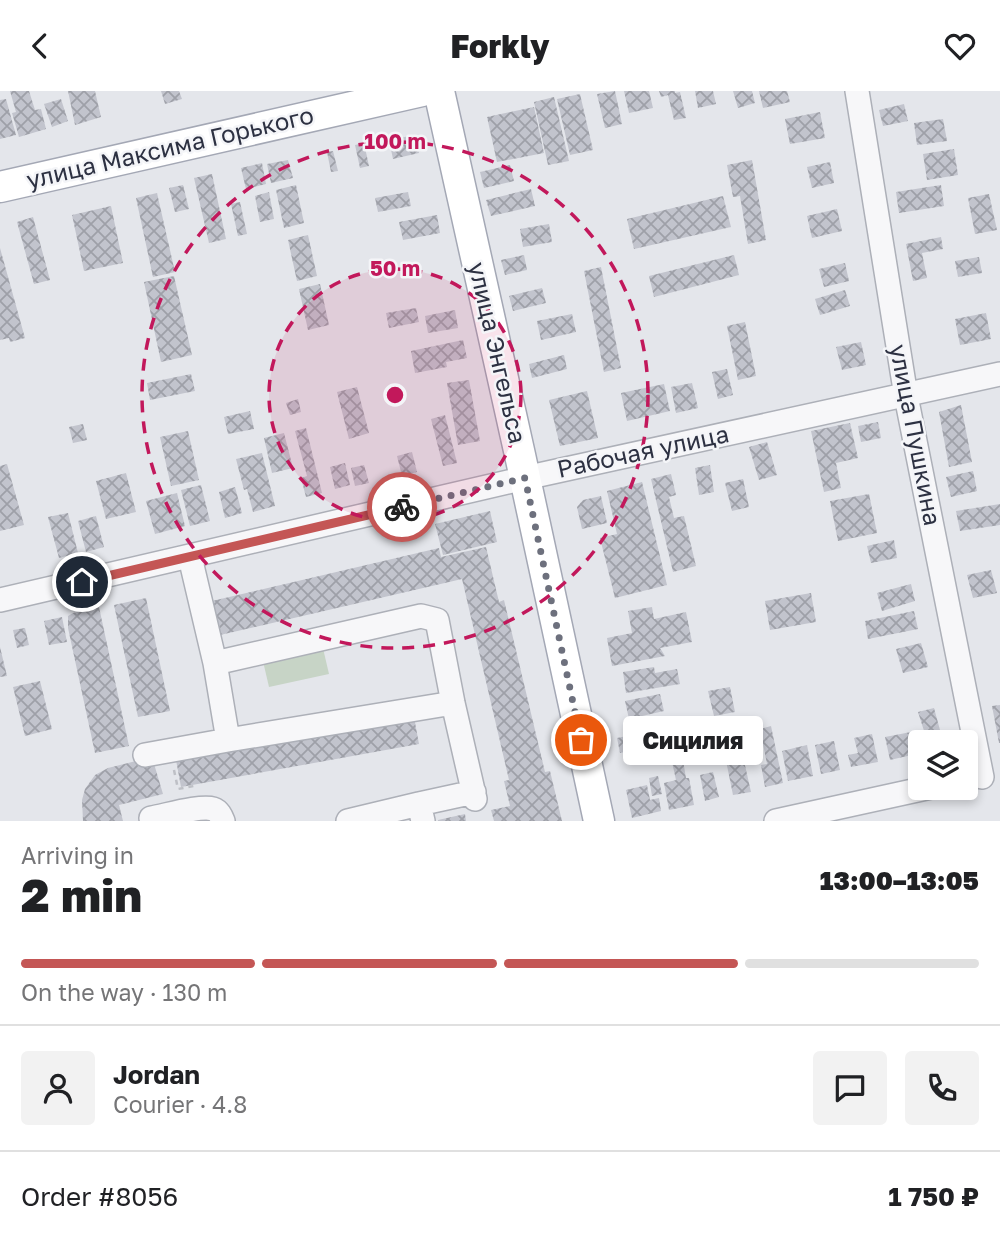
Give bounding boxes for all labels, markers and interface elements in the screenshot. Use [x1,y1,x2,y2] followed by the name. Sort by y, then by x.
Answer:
[21,27,59,65] icon: back
[451,27,549,65] text: Forkly
[941,27,979,65] icon: heart
[23,99,316,194] street label: улица Максима Горького
[364,128,426,154] text: 100 m
[370,255,420,281] text: 50 m
[463,259,533,446] street label: улица Энгельса
[885,342,948,528] street label: улица Пушкина
[383,383,407,407] centre of rings
[554,418,731,483] street label: Рабочая улица
[367,472,437,542] courier
[383,488,421,526] icon: bike
[52,552,112,612] pin
[63,563,101,601] icon: home
[551,710,611,770] pin
[623,715,763,765] callout: Сицилия
[562,721,600,759] icon: bag
[643,726,743,754] text: Сицилия
[908,730,978,800] map controls
[908,730,978,800] button: layers
[21,841,134,869] text: Arriving in
[820,865,979,896] text: 13:00–13:05
[21,867,142,922] text: 2 min
[21,978,227,1006] text: On the way · 130 m
[21,1051,95,1125] button: person
[813,1051,887,1125] button: chat
[905,1051,979,1125] button: phone
[113,1059,200,1090] text: Jordan
[113,1090,247,1118] text: Courier · 4.8
[21,1181,178,1212] text: Order #8056
[888,1181,979,1212] text: 1 750 ₽

